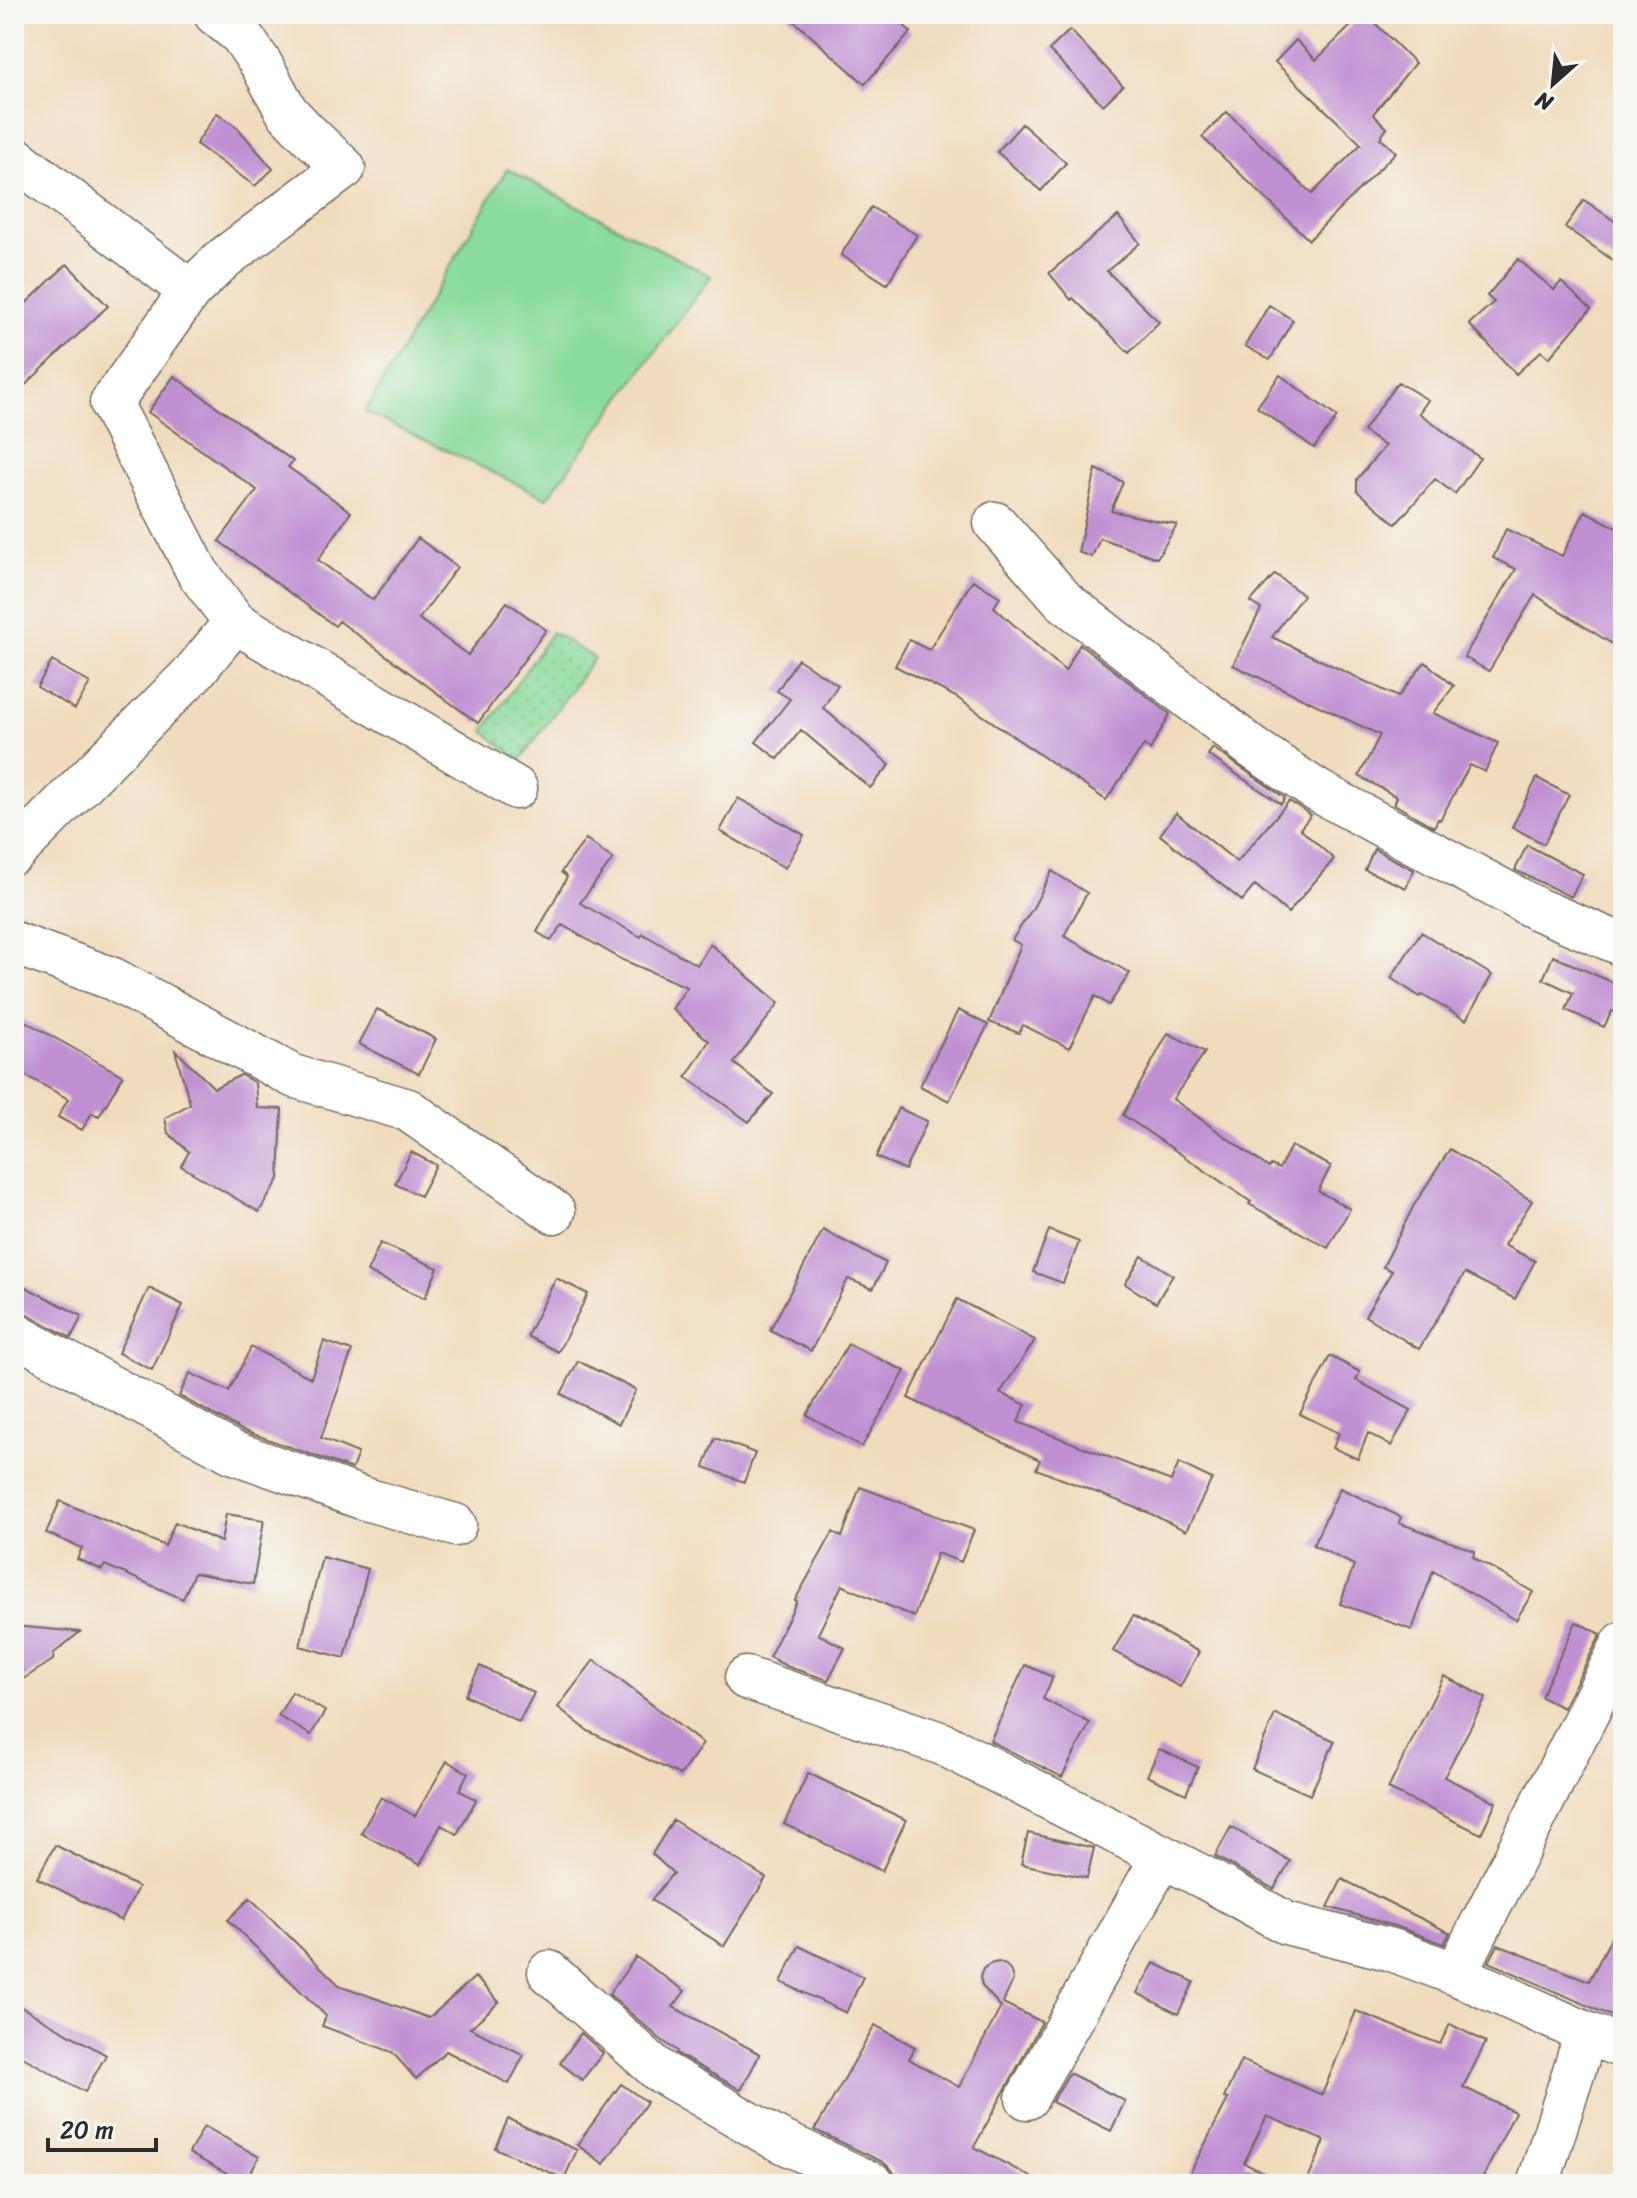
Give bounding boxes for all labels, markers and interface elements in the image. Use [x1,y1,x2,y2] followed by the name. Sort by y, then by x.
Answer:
[1513,44,1593,124] north arrow
[1528,80,1561,123] text: N
[48,2102,156,2152] scale bar
[60,2109,114,2151] text: 20 m

